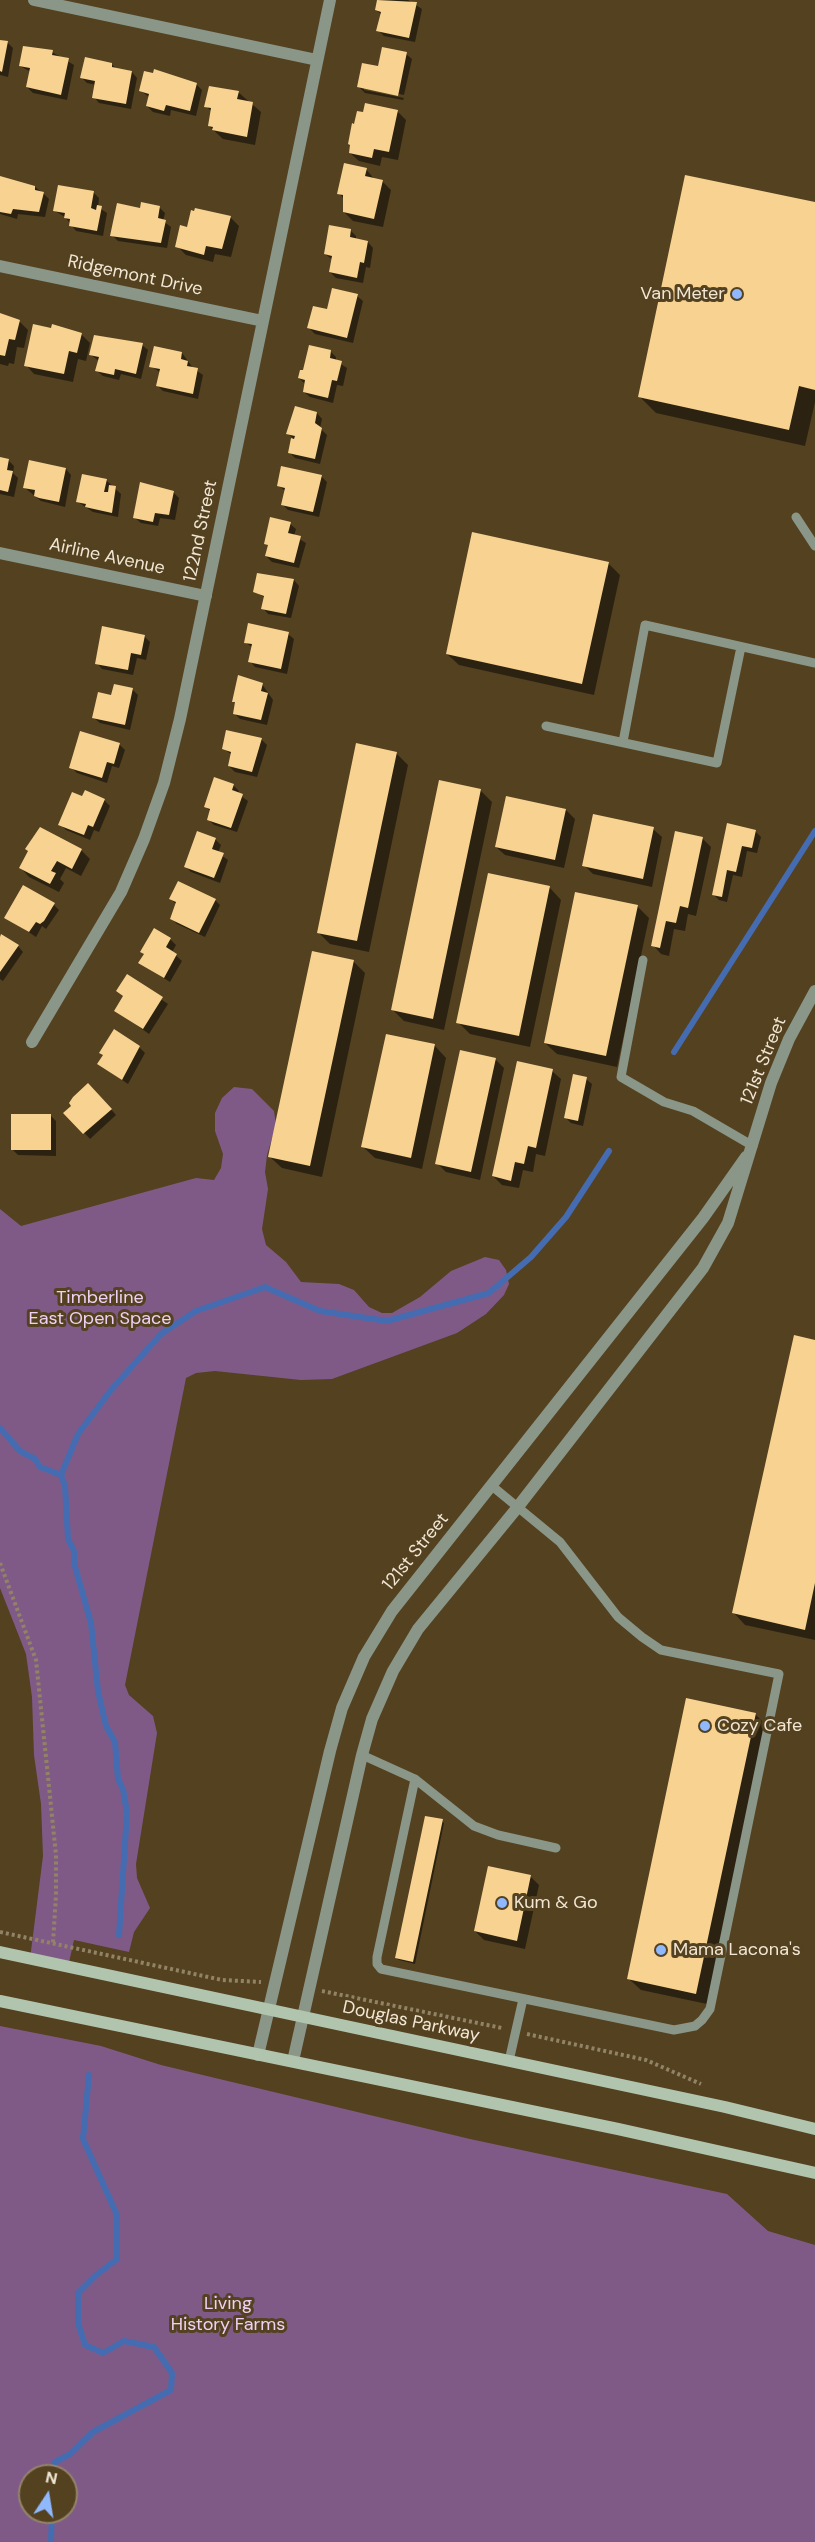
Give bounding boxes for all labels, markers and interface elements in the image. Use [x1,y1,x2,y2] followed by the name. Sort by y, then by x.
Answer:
[65,251,205,301] street label: Ridgemont Drive
[640,283,725,305] place label: Van Meter
[730,287,744,301] marker: Van Meter
[180,478,222,584] street label: 122nd Street
[47,534,167,580] street label: Airline Avenue
[737,1014,791,1108] street label: 121st Street
[28,1287,172,1330] park label: Timberline East Open Space
[378,1509,454,1595] street label: 121st Street
[717,1715,802,1737] place label: Cozy Cafe
[698,1719,712,1733] marker: Cozy Cafe
[514,1892,598,1914] place label: Kum & Go
[495,1896,509,1910] marker: Kum & Go
[673,1939,801,1961] place label: Mama Lacona's
[654,1943,668,1957] marker: Mama Lacona's
[341,1997,481,2047] street label: Douglas Parkway
[171,2293,285,2336] park label: Living History Farms
[18,2464,78,2524] north arrow
[44,2466,59,2489] text: N

